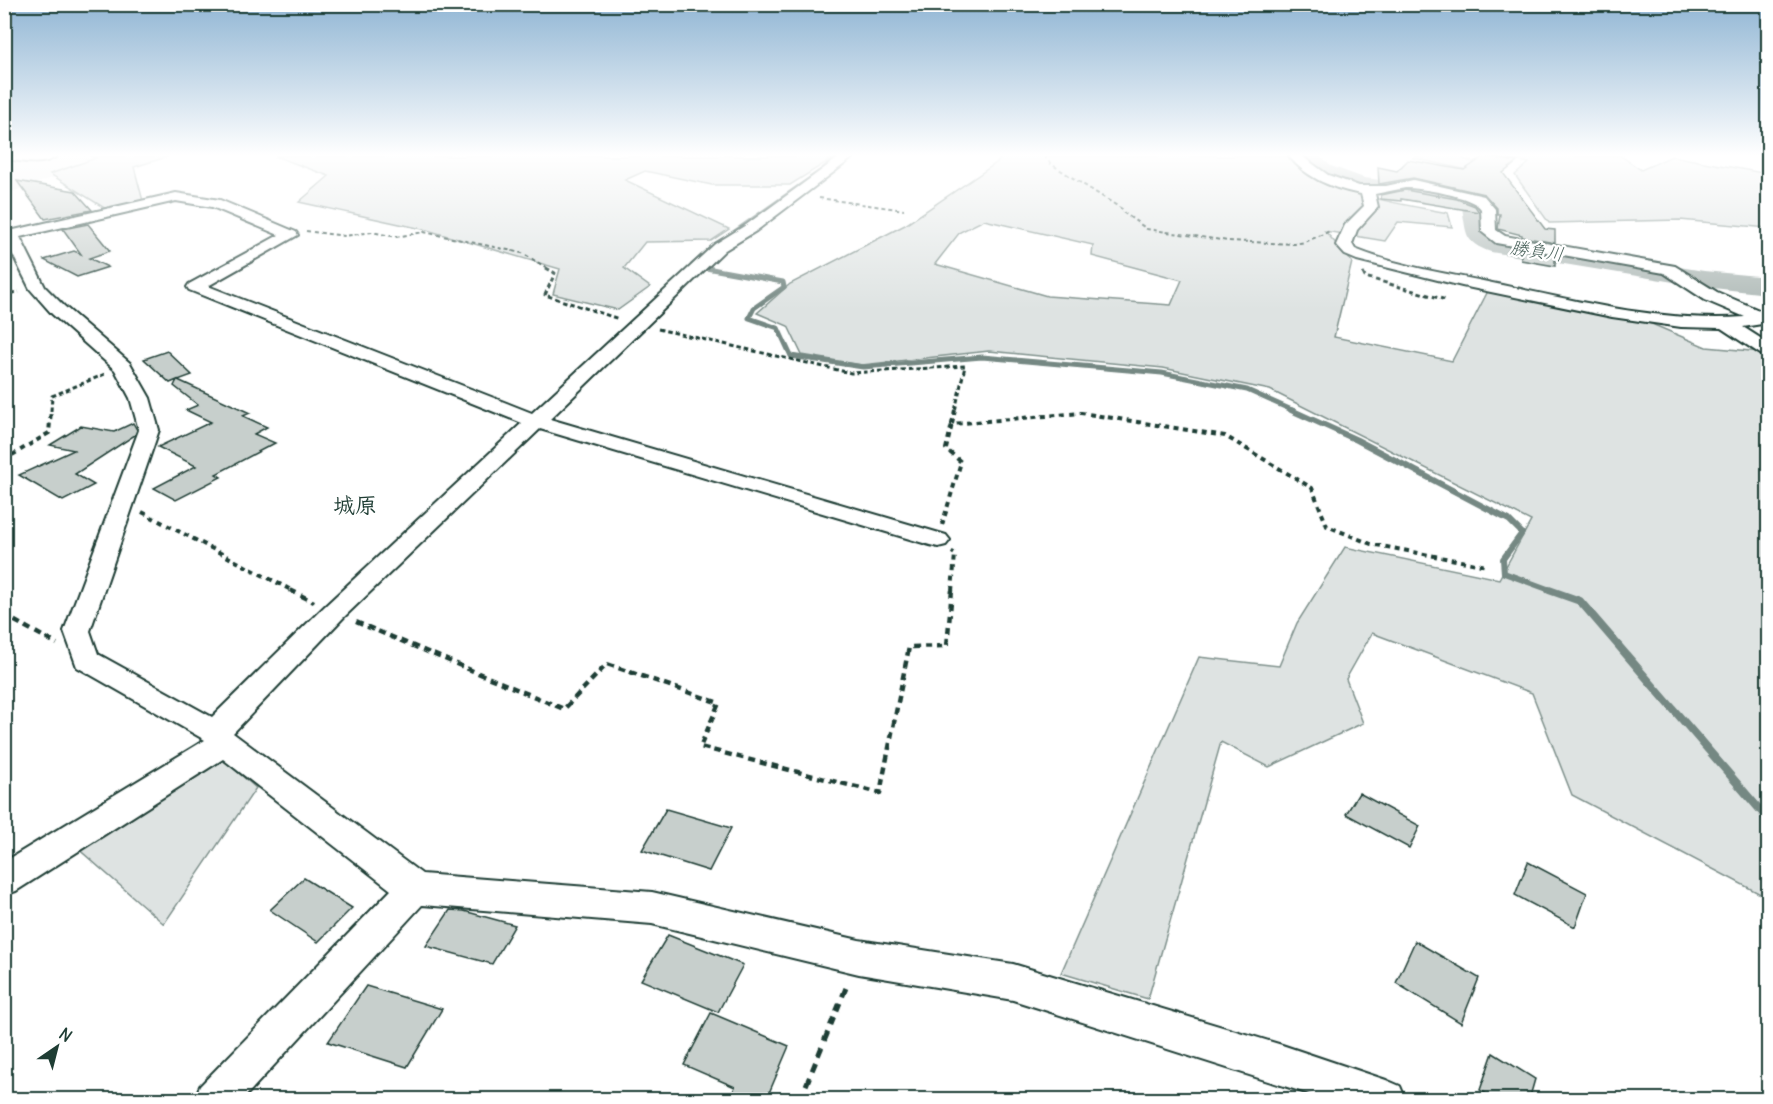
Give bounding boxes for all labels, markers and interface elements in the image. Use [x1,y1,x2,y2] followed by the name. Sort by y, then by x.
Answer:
[1509,235,1565,266] water label: 勝負川
[333,491,377,519] district label: 城原
[27,1017,87,1077] north arrow
[55,1023,76,1046] text: N

